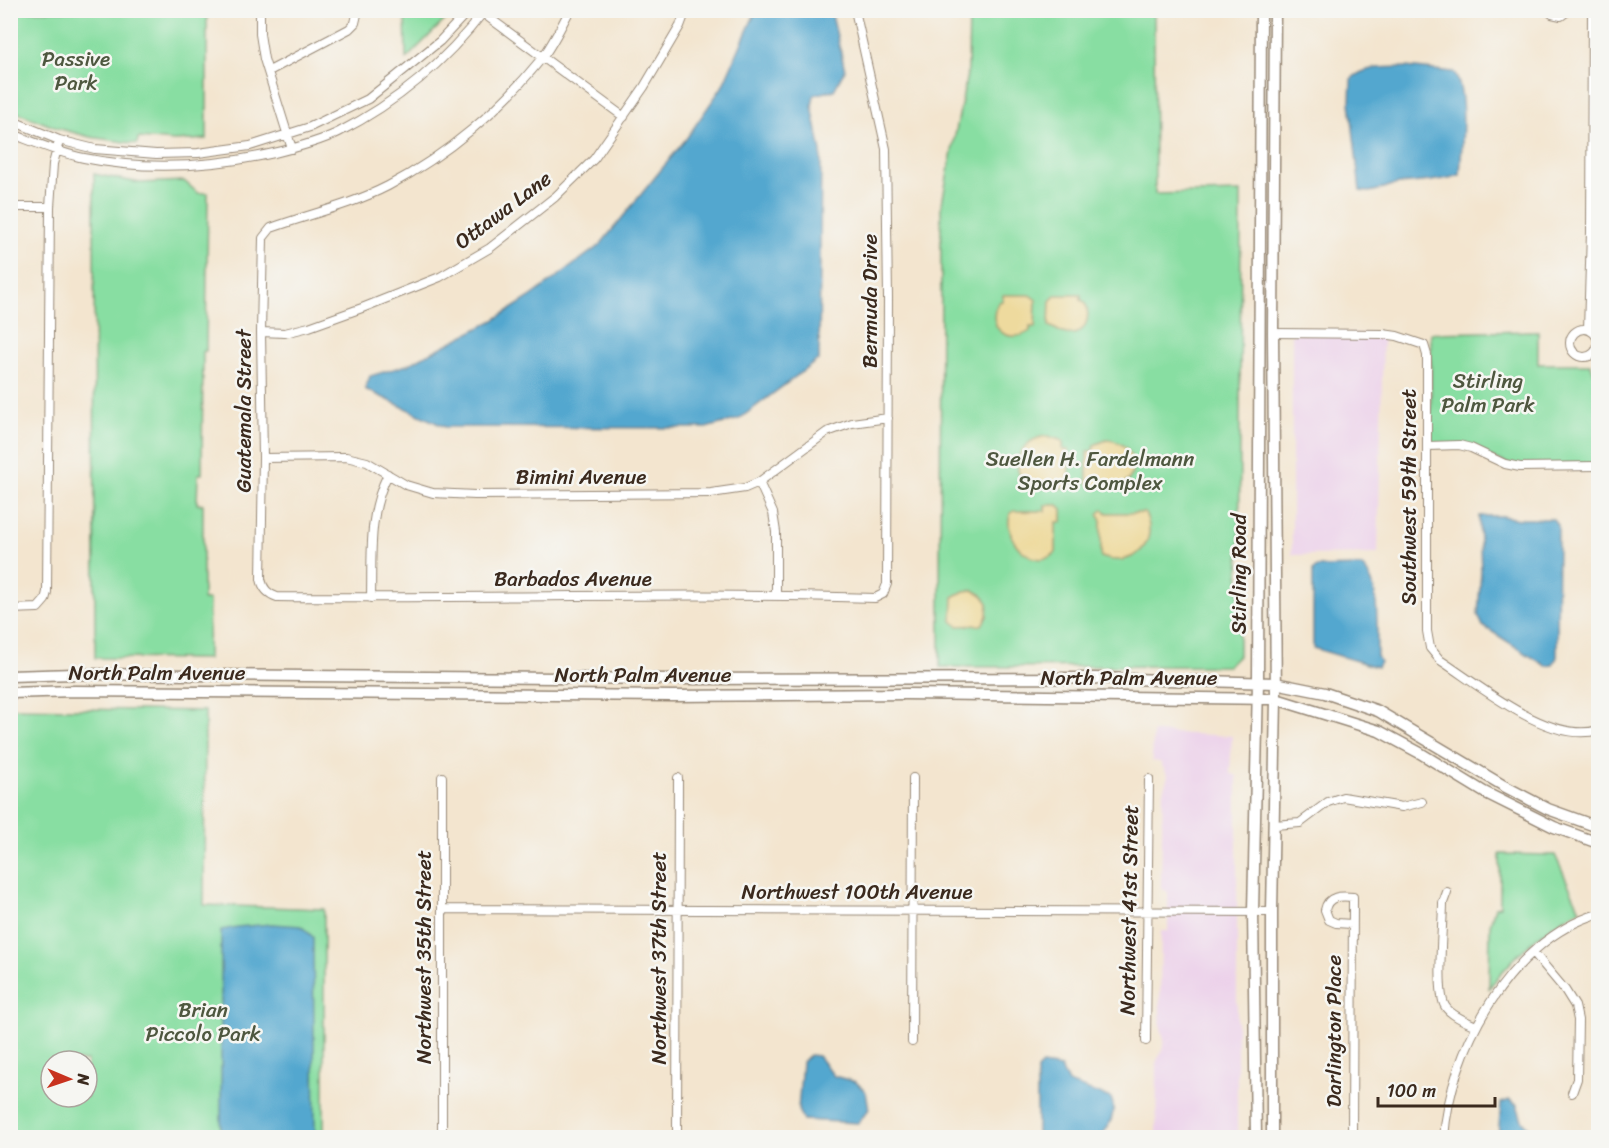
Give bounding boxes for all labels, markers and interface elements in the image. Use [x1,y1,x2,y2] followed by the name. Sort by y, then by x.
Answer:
[42,40,110,102] park label: Passive Park
[446,160,560,260] street label: Ottawa Lane
[851,233,889,368] street label: Bermuda Drive
[225,328,263,493] street label: Guatemala Street
[1441,362,1536,424] park label: Stirling Palm Park
[1390,389,1428,605] street label: Southwest 59th Street
[986,440,1194,502] park label: Suellen H. Fardelmann Sports Complex
[516,458,646,496] street label: Bimini Avenue
[1220,512,1258,634] street label: Stirling Road
[494,560,652,598] street label: Barbados Avenue
[69,654,246,692] street label: North Palm Avenue
[555,656,732,694] street label: North Palm Avenue
[1041,659,1218,697] street label: North Palm Avenue
[1108,805,1150,1015] street label: Northwest 41st Street
[405,850,443,1064] street label: Northwest 35th Street
[640,851,678,1065] street label: Northwest 37th Street
[741,873,973,911] street label: Northwest 100th Avenue
[1315,955,1353,1107] street label: Darlington Place
[145,991,261,1053] park label: Brian Piccolo Park
[39,1049,99,1109] north arrow
[1378,1070,1495,1108] scale bar
[69,1072,98,1086] text: N
[1387,1075,1436,1107] text: 100 m

